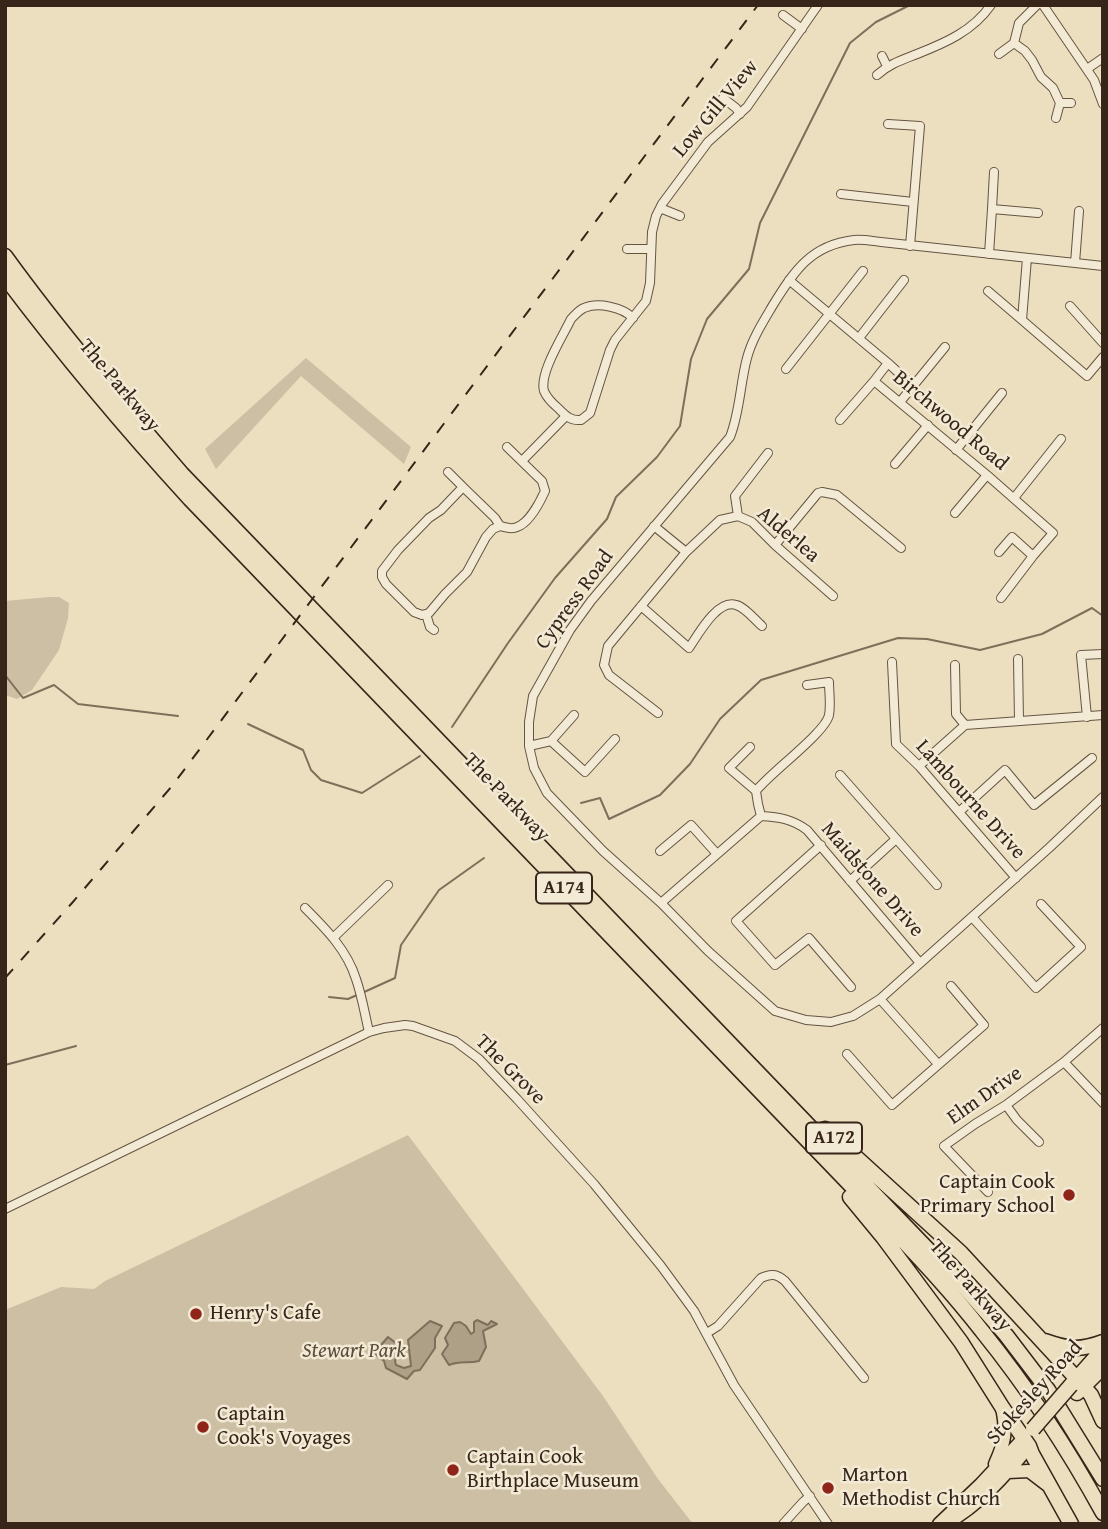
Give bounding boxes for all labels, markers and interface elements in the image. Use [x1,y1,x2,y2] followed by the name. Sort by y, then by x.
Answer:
[668,55,764,163] street label: Low Gill View
[73,334,165,438] street label: The Parkway
[887,365,1013,477] street label: Birchwood Road
[752,502,824,568] street label: Alderlea
[531,545,619,655] street label: Cypress Road
[910,735,1030,865] street label: Lambourne Drive
[457,748,555,848] street label: The Parkway
[815,817,929,943] street label: Maidstone Drive
[536,873,592,904] road number: A174
[470,1030,550,1110] street label: The Grove
[943,1061,1027,1131] street label: Elm Drive
[806,1122,862,1154] road number: A172
[920,1170,1055,1220] place label: Captain Cook Primary School
[1061,1187,1077,1203] marker: Captain Cook Primary School
[923,1235,1017,1337] street label: The Parkway
[210,1301,321,1327] place label: Henry's Cafe
[188,1306,204,1322] marker: Henry's Cafe
[982,1336,1088,1450] street label: Stokesley Road
[302,1339,406,1365] park label: Stewart Park
[217,1402,351,1452] place label: Captain Cook's Voyages
[195,1419,211,1435] marker: Captain Cook's Voyages
[467,1445,639,1495] place label: Captain Cook Birthplace Museum
[445,1462,461,1478] marker: Captain Cook Birthplace Museum
[842,1463,1000,1513] place label: Marton Methodist Church
[820,1480,836,1496] marker: Marton Methodist Church

